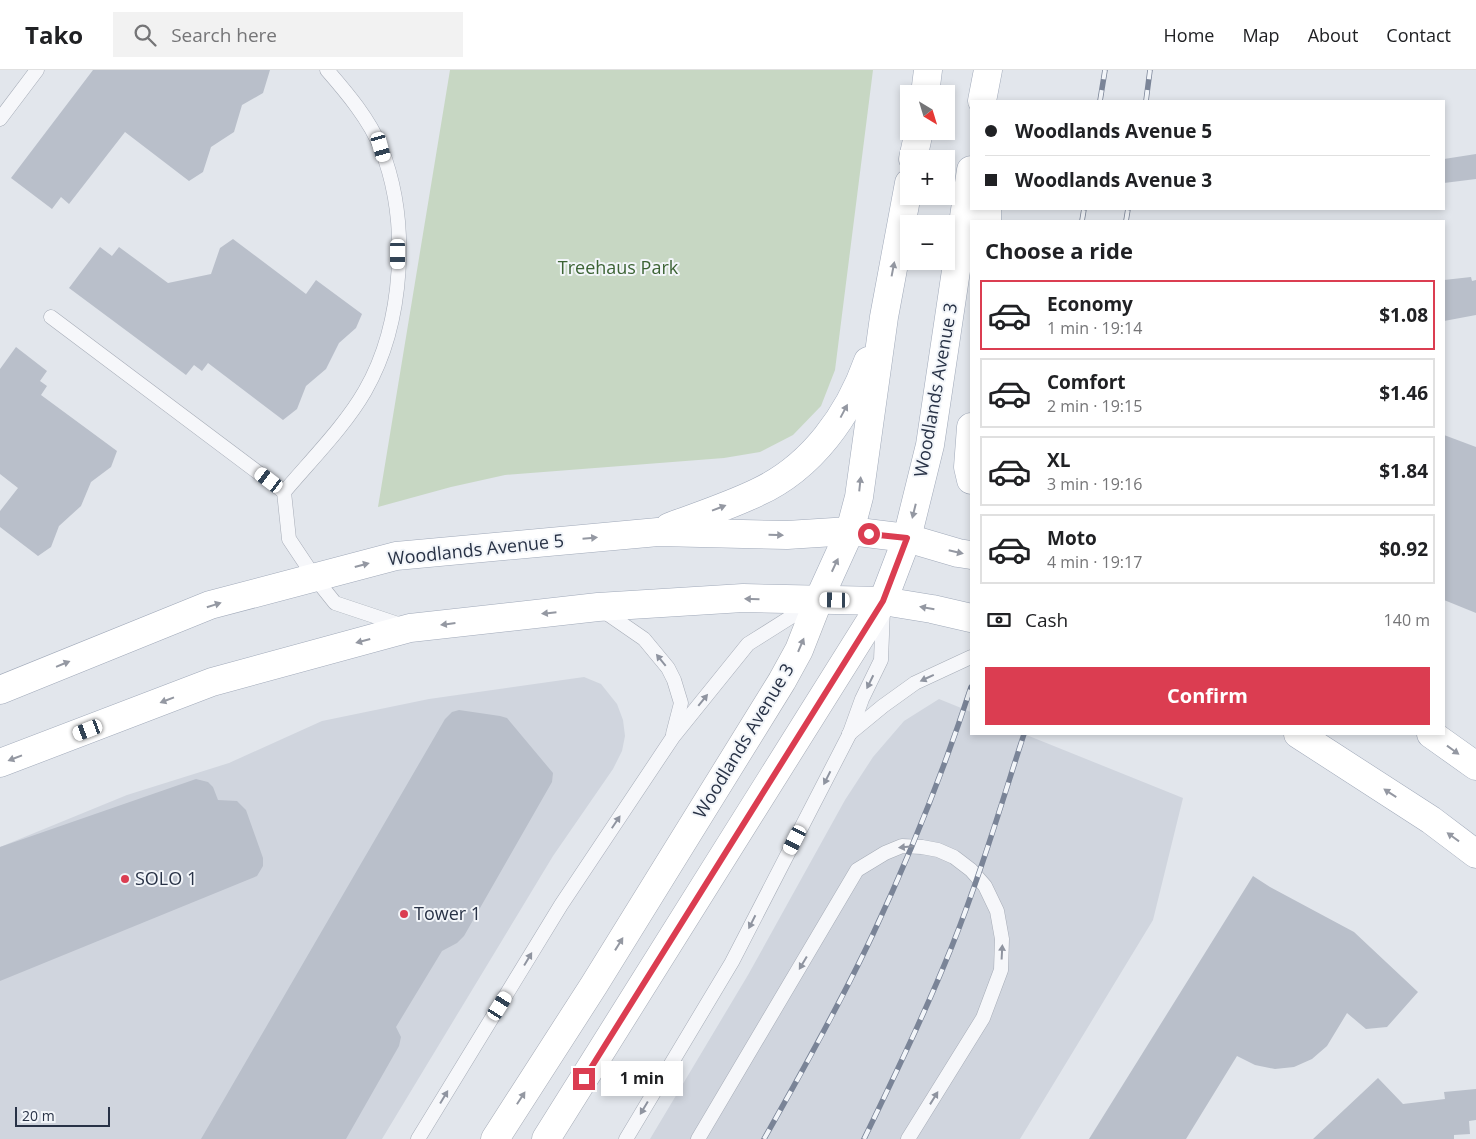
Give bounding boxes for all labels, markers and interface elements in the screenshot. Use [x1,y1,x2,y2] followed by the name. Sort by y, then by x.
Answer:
[113,12,463,57] search box
[25,18,83,51] text: Tako
[131,21,159,49] icon: search
[171,22,277,48] text: Search here
[1164,23,1214,47] text: Home
[1242,23,1280,47] text: Map
[1308,23,1358,47] text: About
[1386,23,1451,47] text: Contact
[900,85,955,140] north arrow
[900,85,955,270] map controls
[1015,118,1212,144] text: Woodlands Avenue 5
[369,131,392,163] car
[900,150,955,205] button: +
[1015,167,1212,193] text: Woodlands Avenue 3
[900,215,955,270] button: −
[985,235,1133,265] text: Choose a ride
[390,239,405,269] car
[558,255,679,279] park label: Treehaus Park
[889,260,897,276] one-way arrow
[1047,291,1133,317] text: Economy
[987,293,1032,338] icon: car
[908,301,962,479] street label: Woodlands Avenue 3
[1379,302,1428,328] text: $1.08
[1047,317,1142,339] text: 1 min · 19:14
[1047,369,1126,395] text: Comfort
[987,371,1032,416] icon: car
[1379,380,1428,406] text: $1.46
[1047,395,1142,417] text: 2 min · 19:15
[840,404,849,417] one-way arrow
[1047,447,1070,473] text: XL
[987,449,1032,494] icon: car
[1379,458,1428,484] text: $1.84
[252,465,285,495] car
[1047,473,1142,495] text: 3 min · 19:16
[856,475,864,491] one-way arrow
[712,503,726,511] one-way arrow
[910,504,918,519] one-way arrow
[858,523,880,545] route start
[1047,525,1097,551] text: Moto
[987,527,1032,572] icon: car
[387,528,565,570] street label: Woodlands Avenue 5
[769,531,785,539] one-way arrow
[583,534,599,542] one-way arrow
[1379,536,1428,562] text: $0.92
[948,548,963,556] one-way arrow
[1047,551,1142,573] text: 4 min · 19:17
[831,558,839,572] one-way arrow
[355,561,370,569] one-way arrow
[819,592,850,608] car
[744,594,760,602] one-way arrow
[207,600,222,608] one-way arrow
[919,604,935,612] one-way arrow
[985,606,1013,634] icon: cash
[1025,607,1068,633] text: Cash
[541,609,557,617] one-way arrow
[1384,609,1430,631] text: 140 m
[440,620,456,628] one-way arrow
[356,638,371,646] one-way arrow
[797,638,805,652] one-way arrow
[655,654,666,667] one-way arrow
[687,659,799,822] street label: Woodlands Avenue 3
[56,660,70,668] one-way arrow
[985,667,1430,725] button: Confirm
[920,674,934,682] one-way arrow
[866,675,874,690] one-way arrow
[698,693,709,706] one-way arrow
[159,696,174,704] one-way arrow
[71,718,104,742] car
[1447,745,1460,755] one-way arrow
[7,754,22,762] one-way arrow
[823,771,831,785] one-way arrow
[1383,789,1396,798] one-way arrow
[612,815,621,829] one-way arrow
[781,823,808,857] car
[1446,832,1460,842] one-way arrow
[897,844,913,852] one-way arrow
[135,866,197,890] place label: SOLO 1
[119,873,131,885] marker: SOLO 1
[414,901,481,925] place label: Tower 1
[398,908,410,920] marker: Tower 1
[748,915,756,930] one-way arrow
[615,937,624,950] one-way arrow
[998,944,1006,960] one-way arrow
[524,952,533,965] one-way arrow
[798,957,807,970] one-way arrow
[485,989,514,1023] car
[602,1062,684,1096] callout: 1 min
[620,1067,664,1089] text: 1 min
[573,1068,595,1090] route end
[439,1091,448,1104] one-way arrow
[517,1091,526,1105] one-way arrow
[929,1091,939,1104] one-way arrow
[640,1102,649,1115] one-way arrow
[15,1104,110,1127] scale bar
[22,1106,55,1125] text: 20 m

